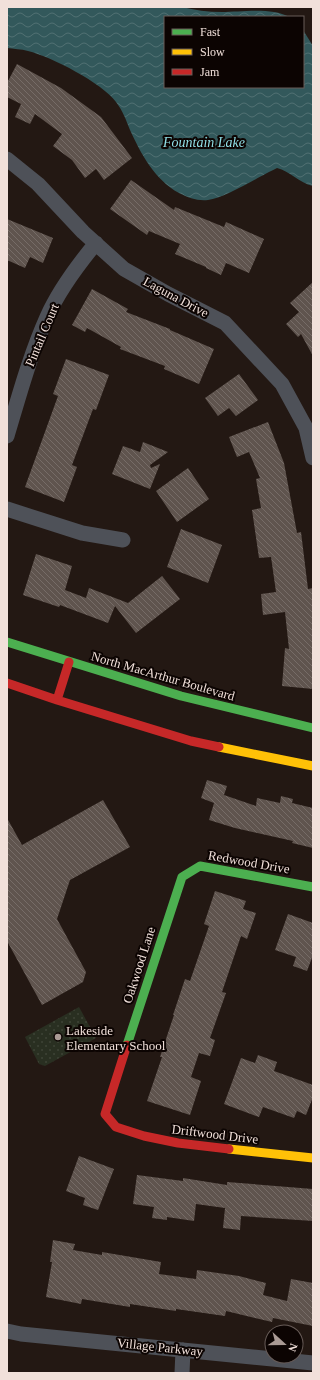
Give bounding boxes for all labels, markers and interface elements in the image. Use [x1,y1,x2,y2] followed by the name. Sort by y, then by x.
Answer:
[164,16,304,88] legend
[200,25,221,39] text: Fast
[200,45,225,59] text: Slow
[200,65,220,79] text: Jam
[162,135,245,150] water label: Fountain Lake
[141,274,211,321] street label: Laguna Drive
[22,301,62,369] street label: Pintail Court
[89,648,237,704] street label: North MacArthur Boulevard
[207,847,291,877] street label: Redwood Drive
[120,925,159,1005] street label: Oakwood Lane
[66,1023,166,1053] place label: Lakeside Elementary School
[53,1032,63,1042] marker: Lakeside Elementary School
[171,1121,259,1147] street label: Driftwood Drive
[264,1324,304,1364] north arrow
[116,1335,204,1359] street label: Village Parkway
[286,1342,300,1353] text: N

